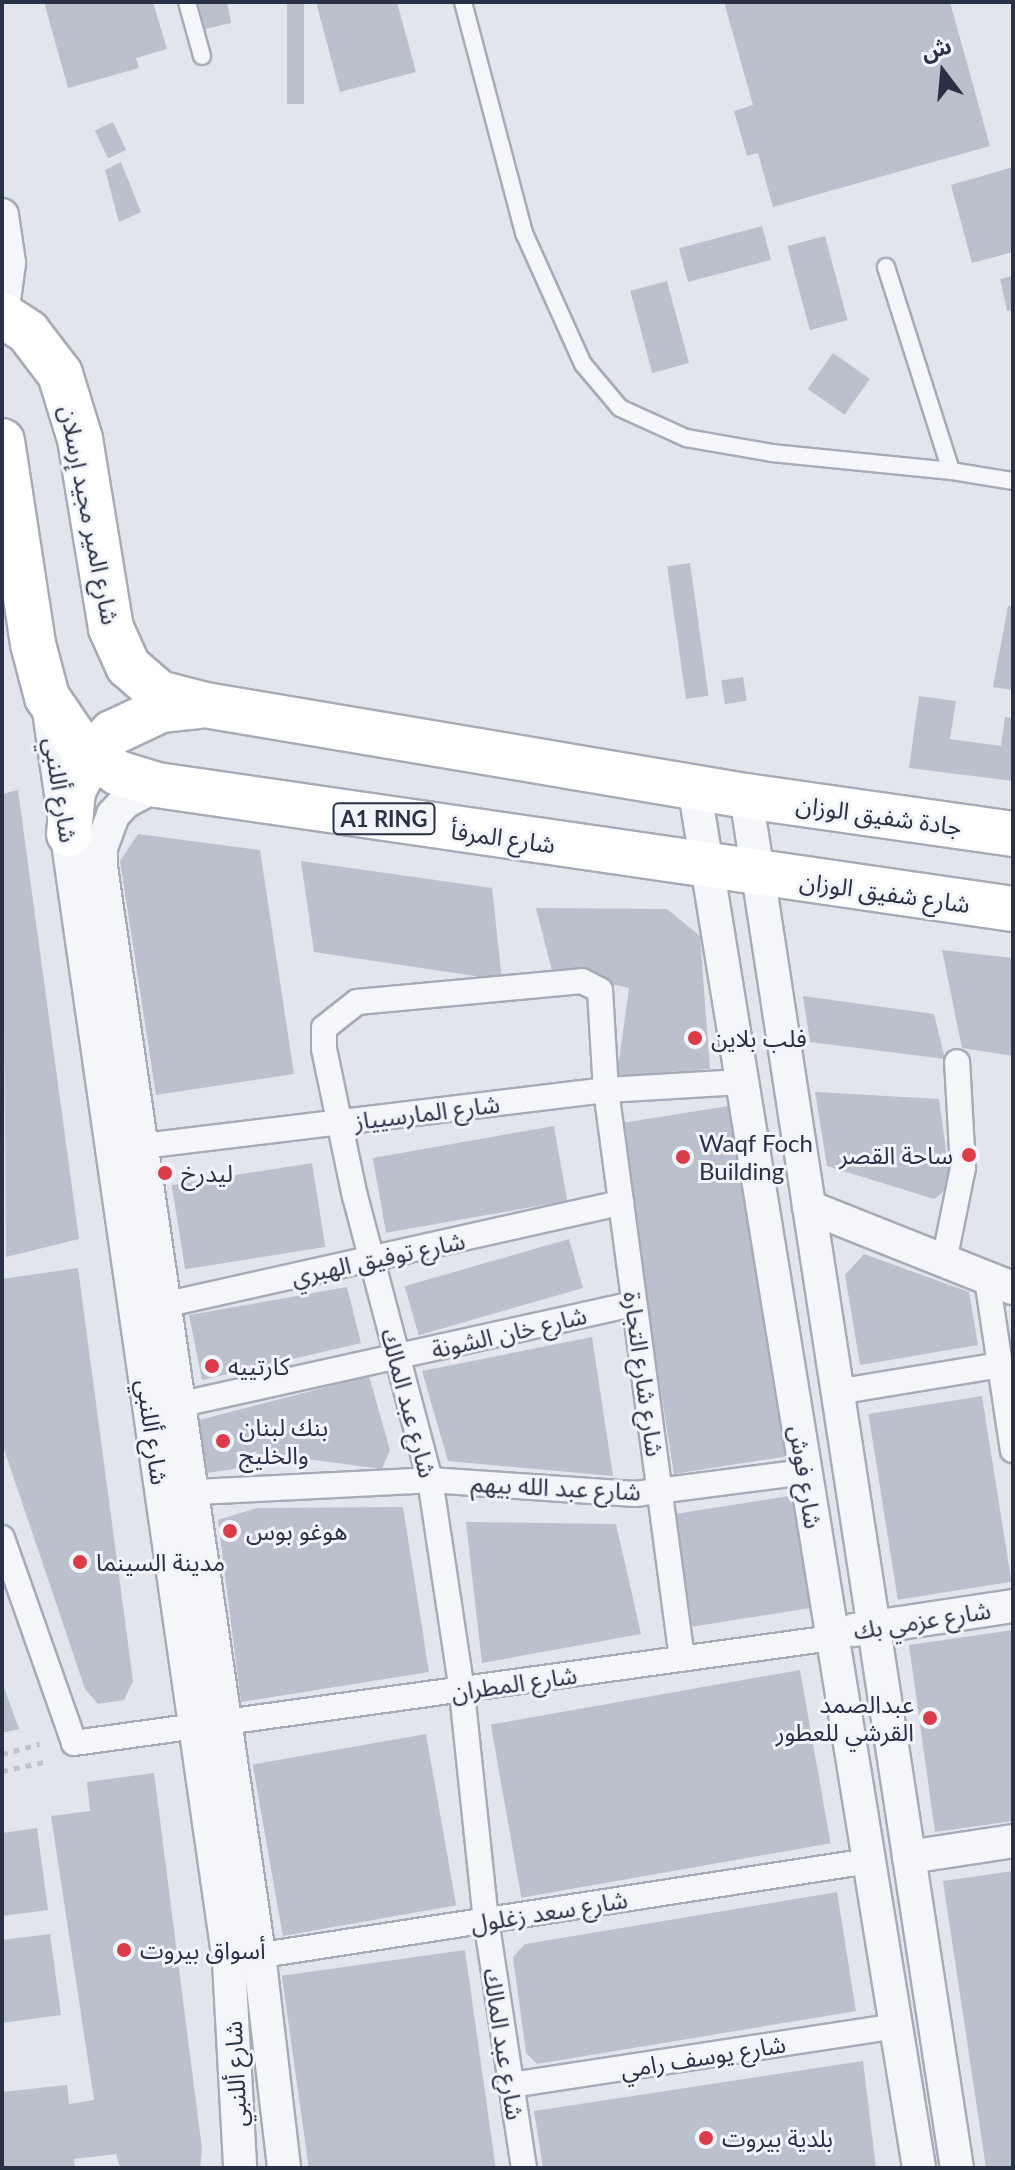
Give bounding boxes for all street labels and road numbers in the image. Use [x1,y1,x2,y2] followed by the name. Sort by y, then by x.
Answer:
[55,403,125,627] street label: شارع المير مجيد إرسلان
[38,735,84,845] street label: شارع أللنبي
[794,789,964,841] street label: جادة شفيق الوزان
[332,801,436,837] road number: A1 RING
[449,815,557,859] street label: شارع المرفأ
[798,866,972,918] street label: شارع شفيق الوزان
[353,1089,501,1135] street label: شارع المارسيياز
[289,1226,467,1290] street label: شارع توفيق الهبري
[618,1290,670,1458] street label: شارع شارع التجارة
[429,1300,589,1364] street label: شارع خان الشونة
[375,1325,443,1481] street label: شارع عبد المالك
[131,1377,175,1487] street label: شارع أللنبي
[784,1423,828,1531] street label: شارع فوش
[470,1468,642,1506] street label: شارع عبد الله بيهم
[851,1595,993,1645] street label: شارع عزمي بك
[449,1660,579,1706] street label: شارع المطران
[468,1884,630,1938] street label: شارع سعد زغلول
[478,1966,530,2122] street label: شارع عبد المالك
[218,2020,252,2128] street label: شارع أللنبي
[618,2029,788,2083] street label: شارع يوسف رامي

